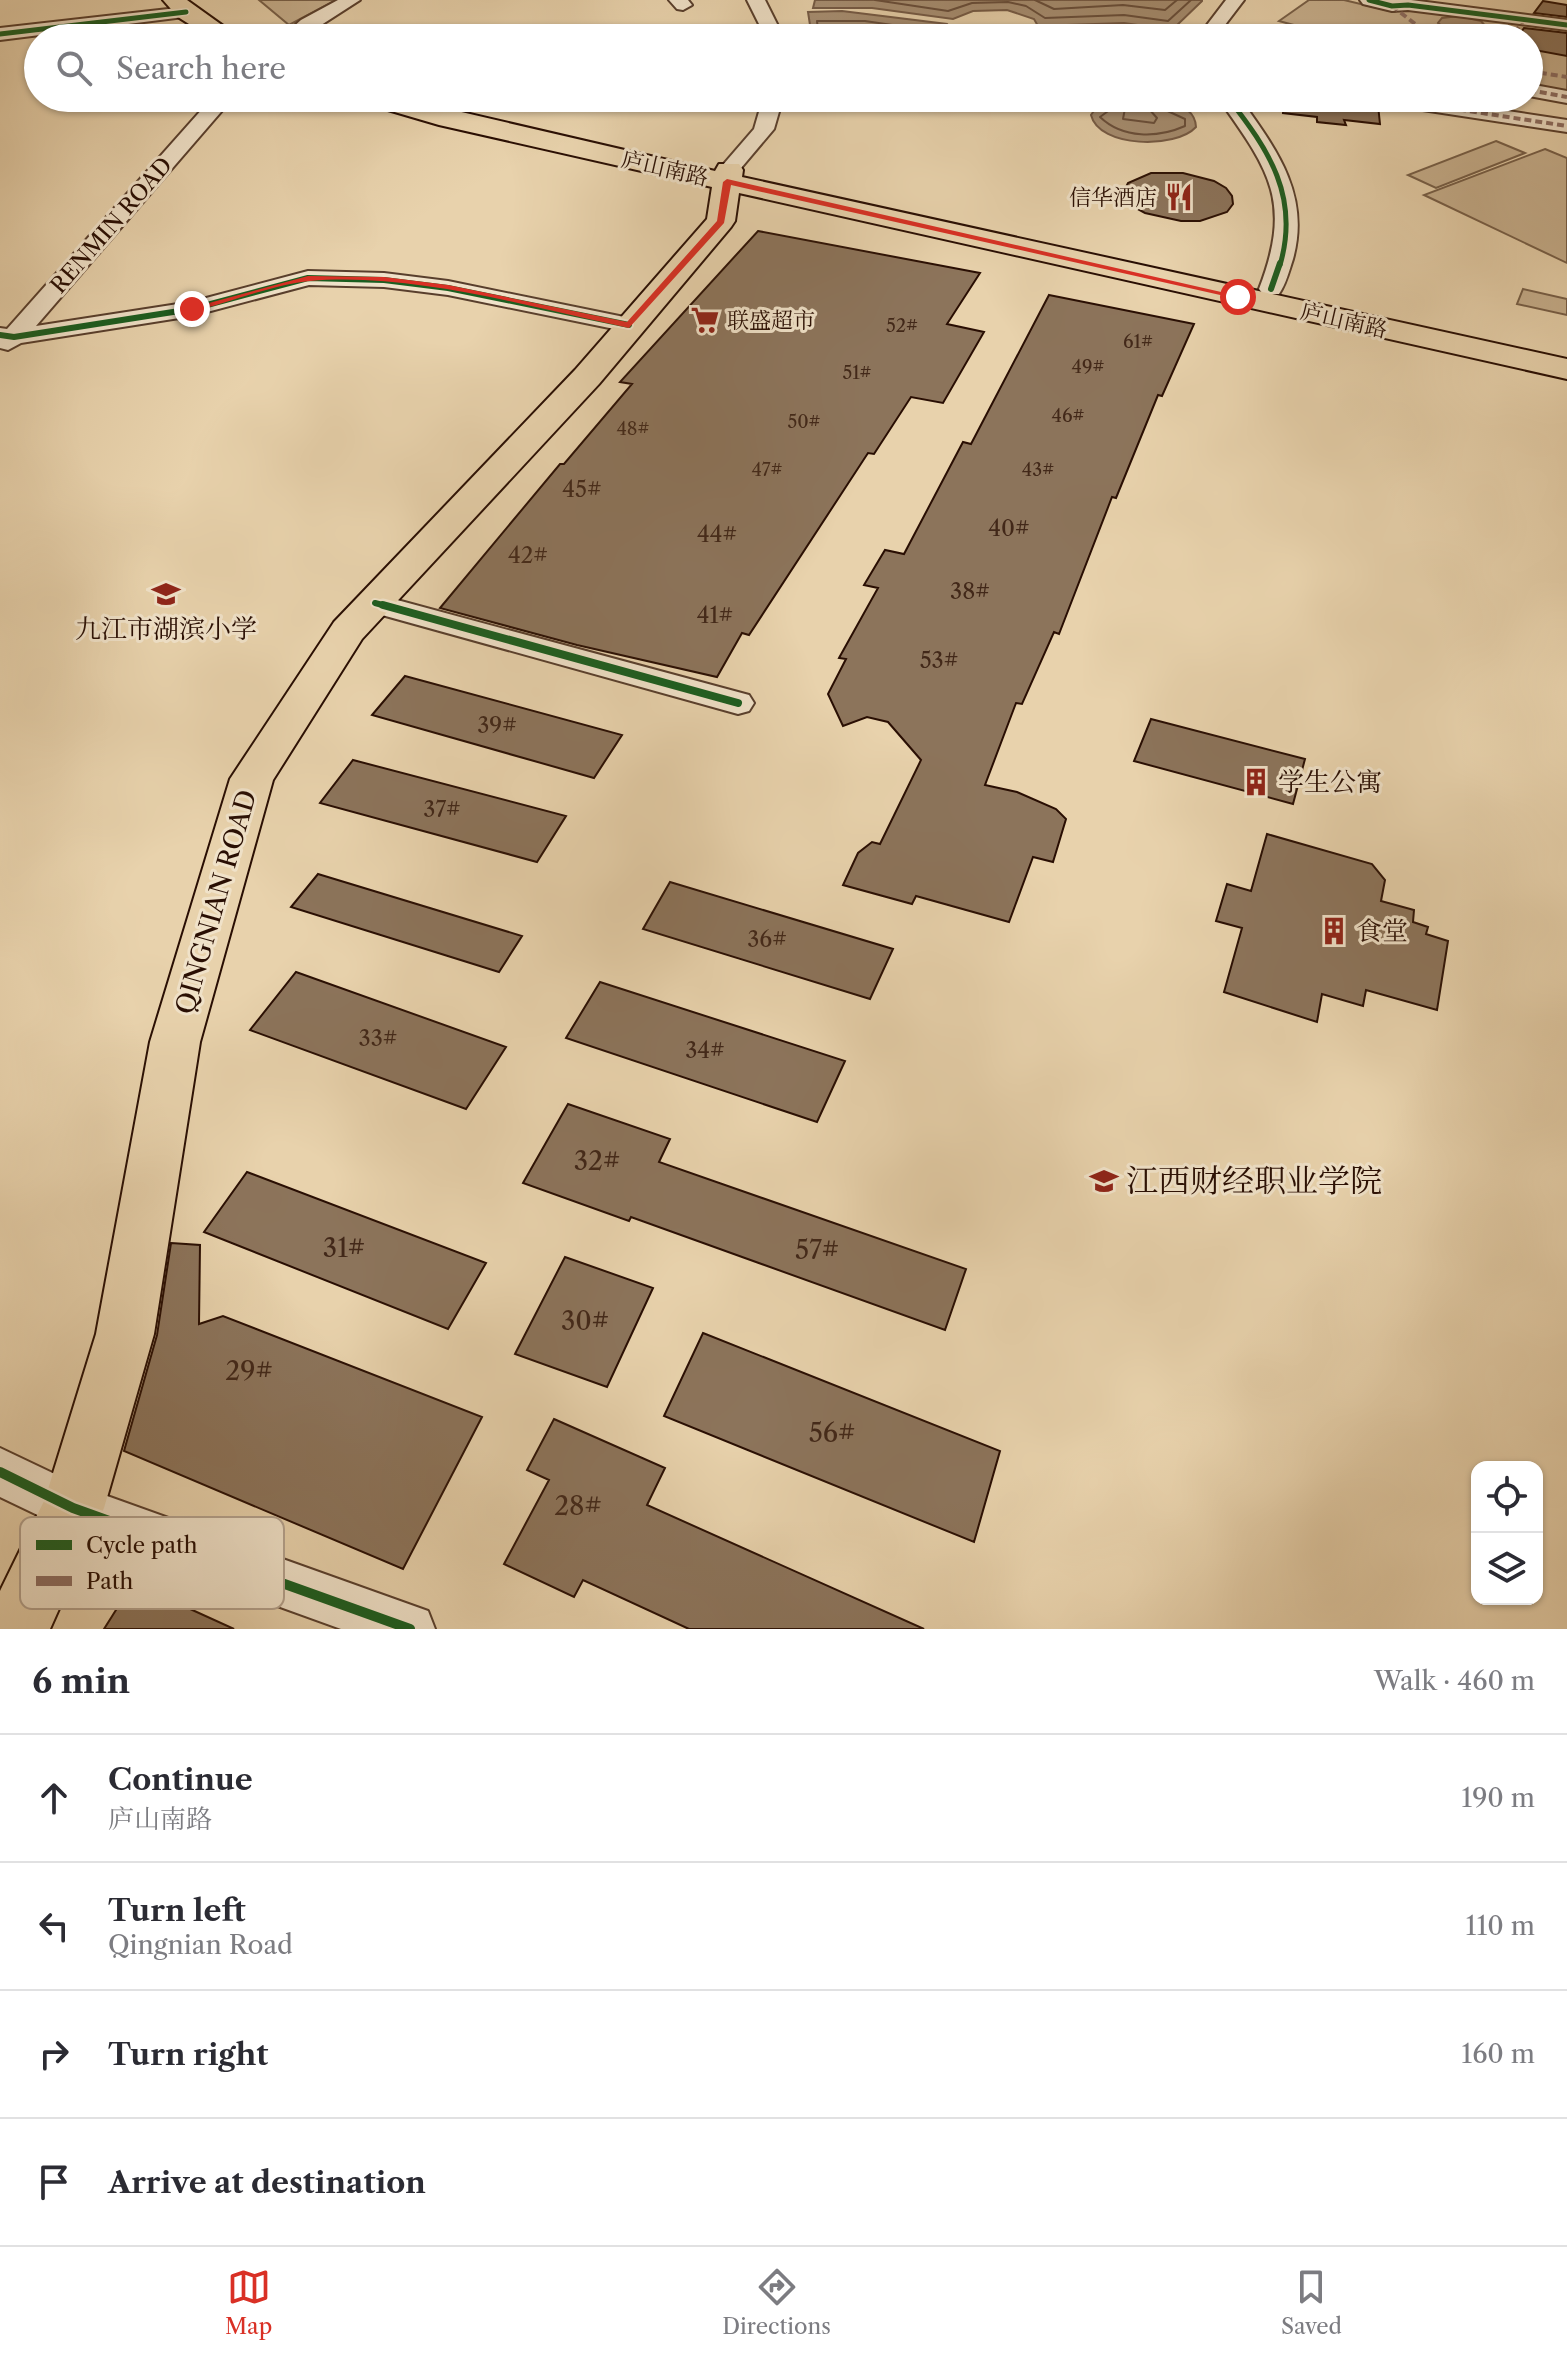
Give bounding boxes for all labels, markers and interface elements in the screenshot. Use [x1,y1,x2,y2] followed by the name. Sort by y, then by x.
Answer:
[24,24,1543,112] search box
[52,46,96,90] icon: search
[116,50,286,87] text: Search here
[619,145,711,192] street label: 庐山南路
[45,152,178,299] street label: RENMIN ROAD
[1164,182,1194,212] restaurant icon: 信华酒店
[1069,184,1157,211] place label: 信华酒店
[1220,279,1256,315] route start
[174,291,210,327] route end
[1298,297,1390,344] street label: 庐山南路
[690,305,720,335] supermarket icon: 联盛超市
[727,307,815,334] place label: 联盛超市
[886,315,918,337] house number: 52#
[1123,331,1153,353] house number: 61#
[1072,356,1104,378] house number: 49#
[842,362,872,384] house number: 51#
[1052,405,1084,427] house number: 46#
[787,411,821,433] house number: 50#
[616,418,650,440] house number: 48#
[751,459,783,481] house number: 47#
[1022,459,1054,481] house number: 43#
[562,476,602,503] house number: 45#
[988,515,1030,542] house number: 40#
[697,521,737,548] house number: 44#
[508,542,548,569] house number: 42#
[950,578,990,605] house number: 38#
[151,579,181,609] school or university icon: 九江市湖滨小学
[697,602,733,629] house number: 41#
[75,613,257,645] place label: 九江市湖滨小学
[920,647,958,674] house number: 53#
[477,712,517,739] house number: 39#
[1278,766,1382,798] place label: 学生公寓
[1241,767,1271,797] building icon: 学生公寓
[169,786,263,1018] street label: QINGNIAN ROAD
[423,796,461,823] house number: 37#
[1356,915,1408,947] place label: 食堂
[1319,916,1349,946] building icon: 食堂
[747,926,787,953] house number: 36#
[359,1025,397,1052] house number: 33#
[685,1037,725,1064] house number: 34#
[574,1145,620,1177] house number: 32#
[1126,1161,1382,1200] place label: 江西财经职业学院
[1089,1166,1119,1196] school or university icon: 江西财经职业学院
[323,1232,365,1264] house number: 31#
[795,1234,839,1266] house number: 57#
[561,1305,609,1337] house number: 30#
[225,1355,273,1387] house number: 29#
[809,1417,855,1449] house number: 56#
[1471,1461,1543,1605] map controls
[1471,1461,1543,1533] button: locate
[554,1490,602,1522] house number: 28#
[20,1517,284,1609] legend
[86,1532,198,1559] text: Cycle path
[1471,1533,1543,1605] button: layers
[86,1568,134,1595] text: Path
[32,1660,130,1702] text: 6 min
[1374,1665,1535,1697] text: Walk · 460 m
[108,1761,253,1798] text: Continue
[32,1776,76,1820] icon: ahead
[1461,1782,1535,1814] text: 190 m
[108,1803,212,1835] text: 庐山南路
[108,1892,245,1929] text: Turn left
[32,1904,76,1948] icon: left
[1466,1910,1535,1942] text: 110 m
[108,1929,293,1961] text: Qingnian Road
[32,2032,76,2076] icon: right
[108,2036,268,2073] text: Turn right
[1461,2038,1535,2070] text: 160 m
[32,2160,76,2204] icon: arrive
[108,2164,426,2201] text: Arrive at destination
[225,2265,272,2340] tab: Map
[722,2265,831,2340] tab: Directions
[1281,2265,1342,2340] tab: Saved

